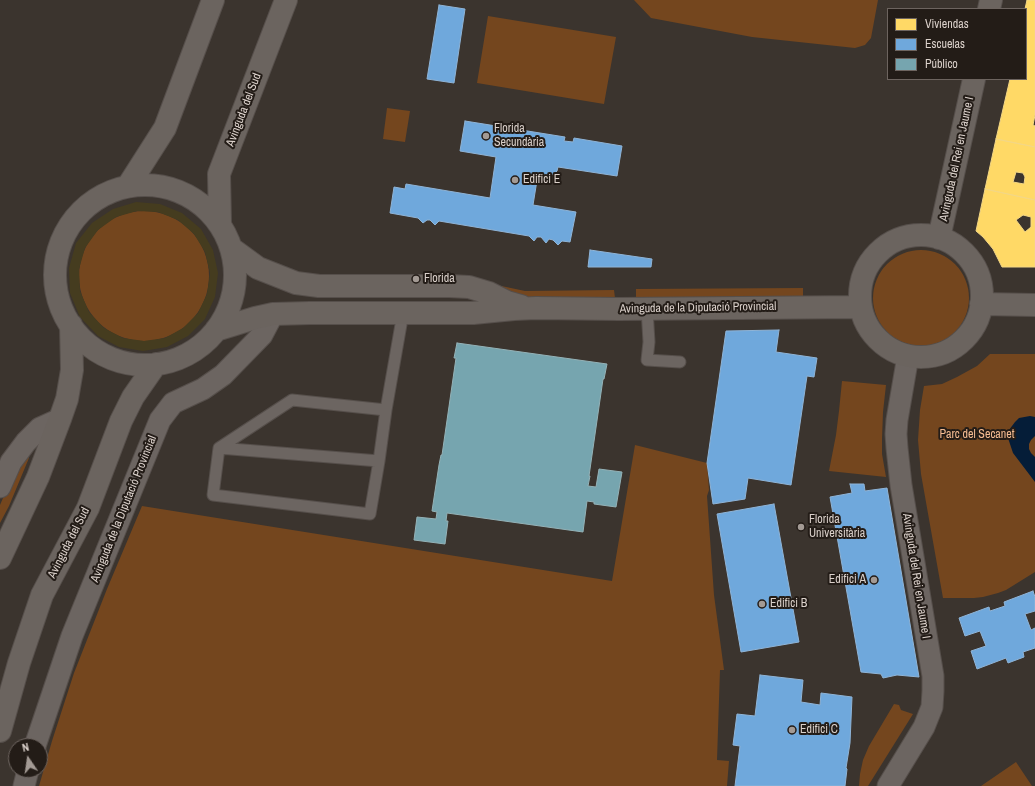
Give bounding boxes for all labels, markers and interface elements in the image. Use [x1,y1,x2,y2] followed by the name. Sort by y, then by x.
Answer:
[887,8,1027,80] legend
[925,16,969,32] text: Viviendas
[925,36,965,52] text: Escuelas
[925,56,958,72] text: Público
[223,71,265,149] street label: Avinguda del Sud
[937,96,977,222] street label: Avinguda del Rei en Jaume I
[494,122,544,150] place label: Florida Secundària
[481,131,491,141] marker: Florida Secundària
[523,173,560,187] place label: Edifici E
[510,175,520,185] marker: Edifici E
[424,272,455,286] place label: Florida
[411,274,421,284] marker: Florida
[619,299,777,317] street label: Avinguda de la Diputació Provincial
[940,428,1014,442] park label: Parc del Secanet
[88,434,160,584] street label: Avinguda de la Diputació Provincial
[45,505,93,581] street label: Avinguda del Sud
[899,512,933,640] street label: Avinguda del Rei en Jaume I
[809,513,865,541] place label: Florida Universitària
[796,522,806,532] marker: Florida Universitària
[829,573,866,587] place label: Edifici A
[869,575,879,585] marker: Edifici A
[770,597,807,611] place label: Edifici B
[757,599,767,609] marker: Edifici B
[800,723,838,737] place label: Edifici C
[787,725,797,735] marker: Edifici C
[8,738,48,778] north arrow
[21,740,30,755] text: N

